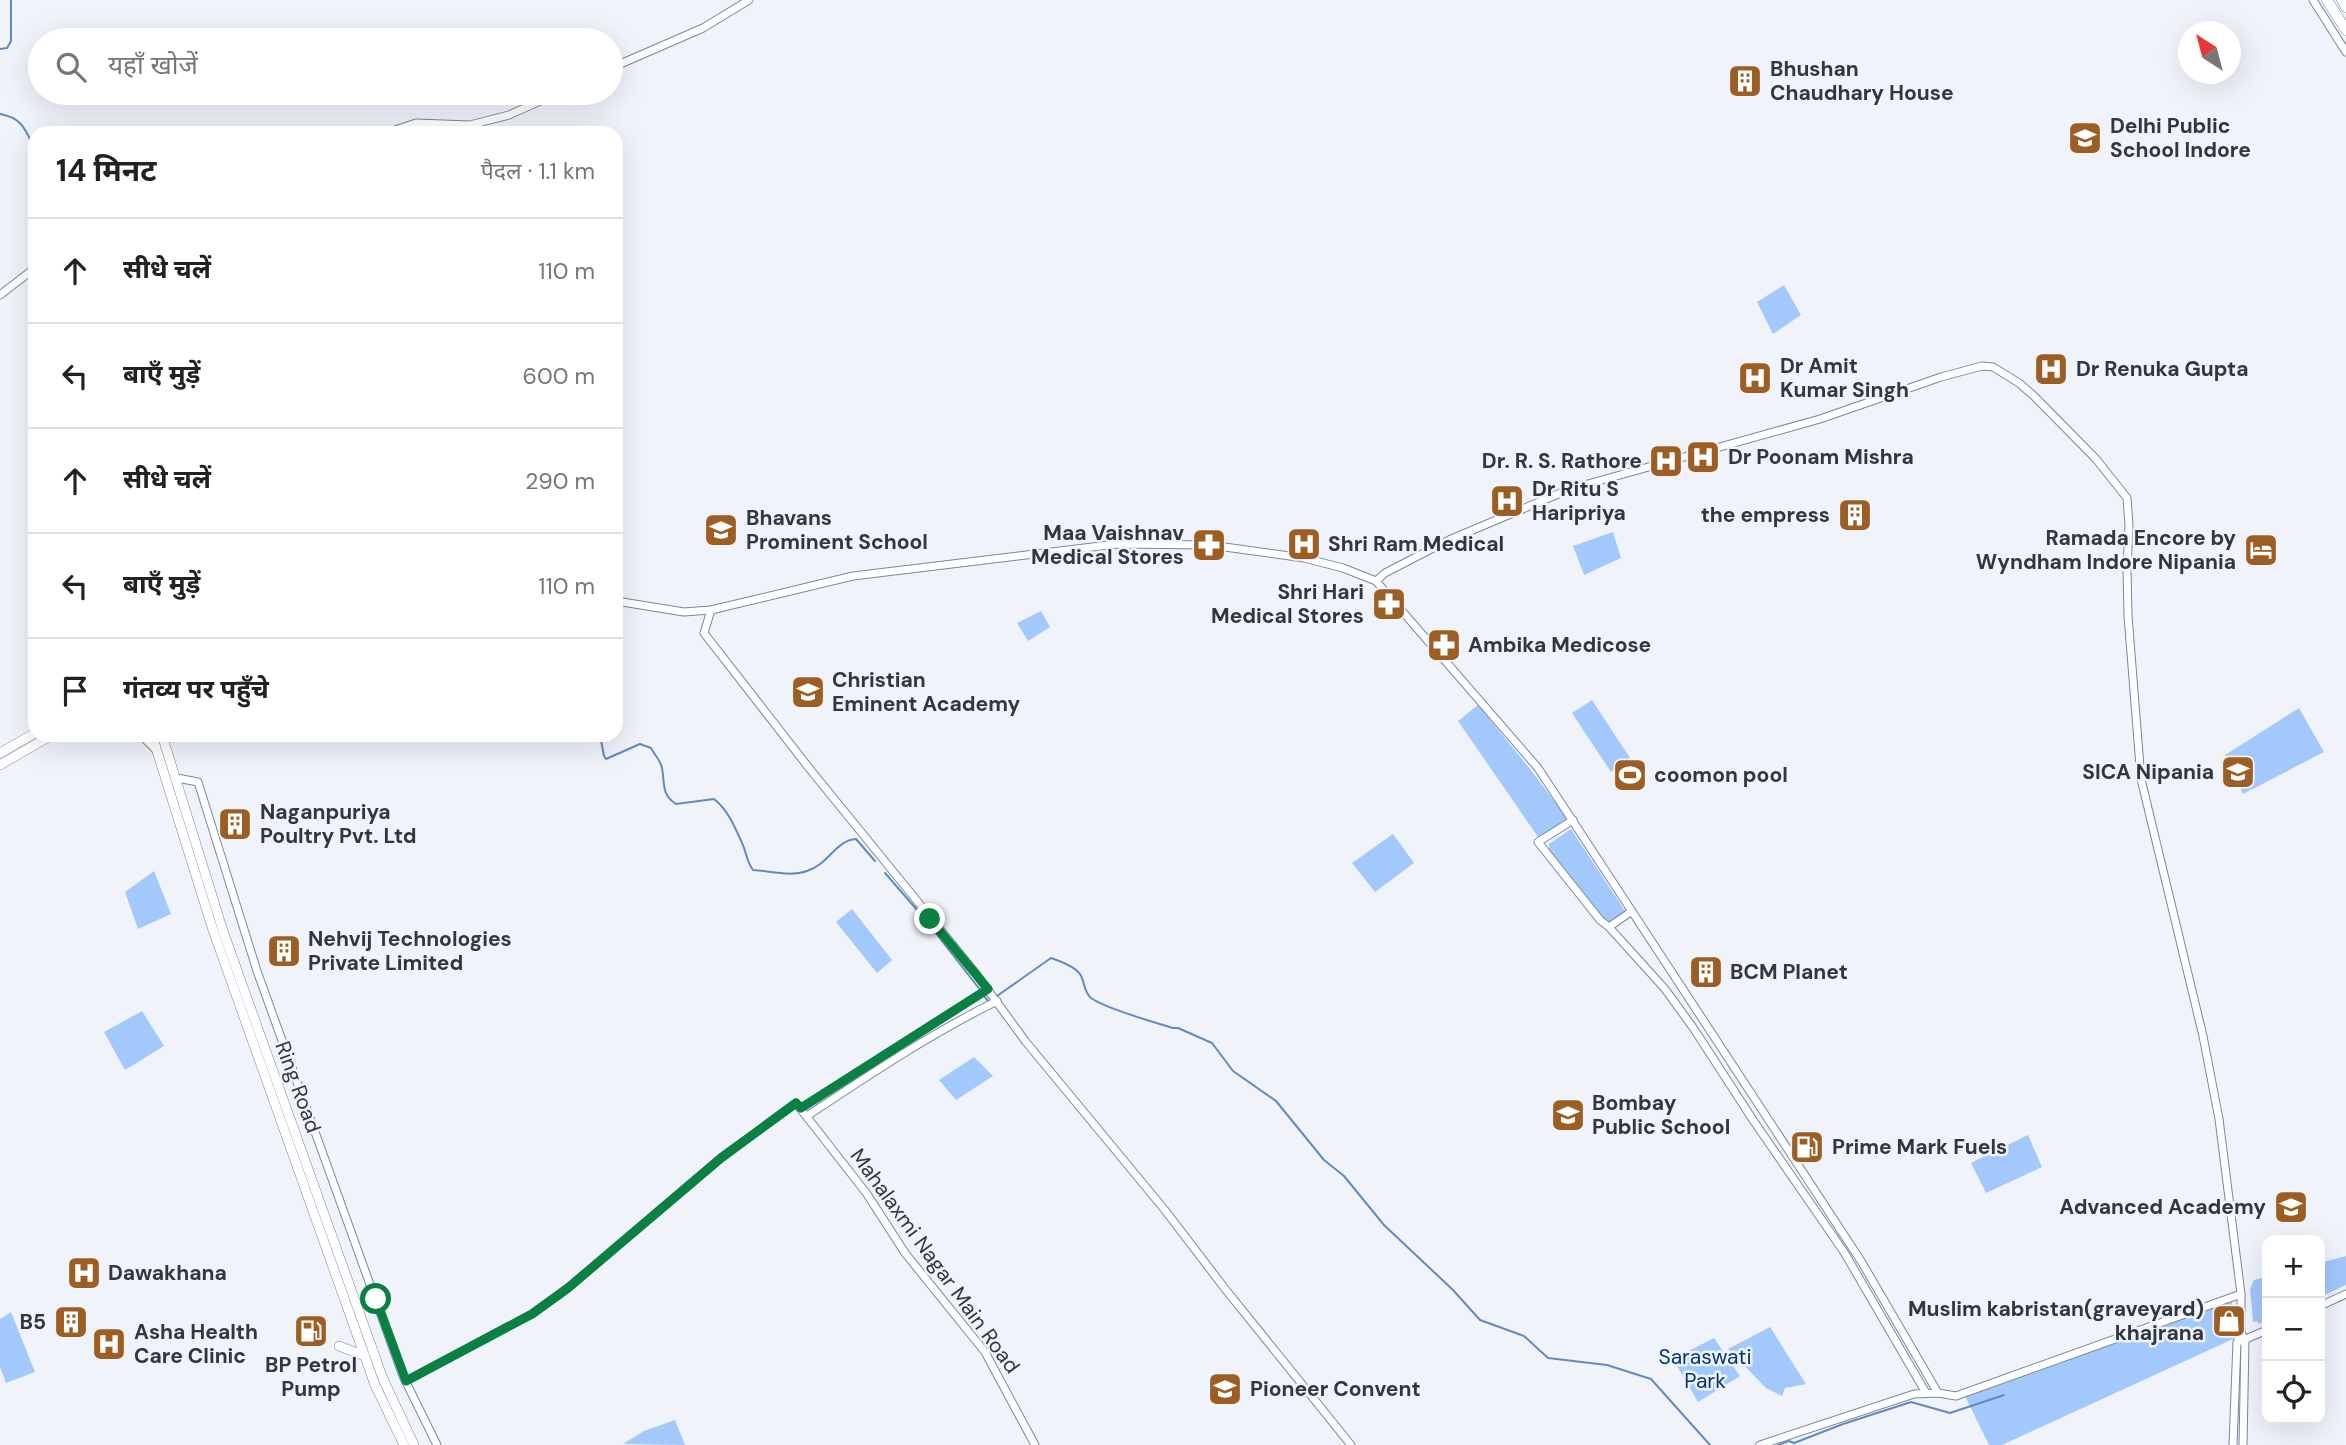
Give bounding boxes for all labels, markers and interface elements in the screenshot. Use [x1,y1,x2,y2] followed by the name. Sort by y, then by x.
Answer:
[2178,21,2241,84] north arrow
[28,28,623,105] search box
[52,48,90,86] icon: search
[108,48,198,82] text: यहाँ खोजें
[1770,55,1954,107] place label: Bhushan Chaudhary House
[1726,62,1764,100] building icon: Bhushan Chaudhary House
[2110,112,2251,164] place label: Delhi Public School Indore
[2066,119,2104,157] school or university icon: Delhi Public School Indore
[56,151,156,190] text: 14 मिनट
[481,156,595,186] text: पैदल · 1.1 km
[56,252,94,290] icon: ahead
[123,252,211,286] text: सीधे चलें
[538,256,595,286] text: 110 m
[2032,350,2070,388] hospital icon: Dr Renuka Gupta
[1780,352,1909,404] place label: Dr Amit Kumar Singh
[2076,355,2249,383] place label: Dr Renuka Gupta
[56,357,94,395] icon: left
[123,357,200,391] text: बाएँ मुड़ें
[1736,359,1774,397] hospital icon: Dr Amit Kumar Singh
[522,361,595,391] text: 600 m
[1684,438,1722,476] hospital icon: Dr Poonam Mishra
[1647,442,1685,480] hospital icon: Dr. R. S. Rathore
[1728,443,1914,471] place label: Dr Poonam Mishra
[1482,447,1642,475] place label: Dr. R. S. Rathore
[56,462,94,500] icon: ahead
[123,462,211,496] text: सीधे चलें
[525,466,595,496] text: 290 m
[1532,475,1626,527] place label: Dr Ritu S Haripriya
[1488,482,1526,520] hospital icon: Dr Ritu S Haripriya
[1836,496,1874,534] building icon: the empress
[1701,501,1830,529] place label: the empress
[746,504,928,556] place label: Bhavans Prominent School
[702,511,740,549] school or university icon: Bhavans Prominent School
[1031,519,1184,571] place label: Maa Vaishnav Medical Stores
[1976,524,2236,576] place label: Ramada Encore by Wyndham Indore Nipania
[1285,525,1323,563] hospital icon: Shri Ram Medical
[1190,526,1228,564] pharmacy icon: Maa Vaishnav Medical Stores
[1328,530,1504,558] place label: Shri Ram Medical
[2242,531,2280,569] hotel icon: Ramada Encore by Wyndham Indore Nipania
[56,567,94,605] icon: left
[123,567,200,601] text: बाएँ मुड़ें
[538,571,595,601] text: 110 m
[1211,578,1364,630] place label: Shri Hari Medical Stores
[1370,585,1408,623] pharmacy icon: Shri Hari Medical Stores
[1425,626,1463,664] pharmacy icon: Ambika Medicose
[1468,631,1651,659] place label: Ambika Medicose
[832,666,1021,718] place label: Christian Eminent Academy
[56,672,94,710] icon: arrive
[123,672,269,706] text: गंतव्य पर पहुँचे
[789,673,827,711] school or university icon: Christian Eminent Academy
[2219,753,2257,791] school or university icon: SICA Nipania
[1611,756,1649,794] sports icon: coomon pool
[2082,758,2214,786] place label: SICA Nipania
[1654,761,1788,789] place label: coomon pool
[260,798,417,850] place label: Naganpuriya Poultry Pvt. Ltd
[216,805,254,843] building icon: Naganpuriya Poultry Pvt. Ltd
[914,903,945,934] route end
[308,925,512,977] place label: Nehvij Technologies Private Limited
[265,932,303,970] building icon: Nehvij Technologies Private Limited
[1687,953,1725,991] building icon: BCM Planet
[1730,958,1848,986] place label: BCM Planet
[268,1037,328,1137] street label: Ring Road
[1592,1089,1730,1141] place label: Bombay Public School
[1549,1096,1587,1134] school or university icon: Bombay Public School
[1788,1128,1826,1166] fuel station icon: Prime Mark Fuels
[1832,1133,2007,1161] place label: Prime Mark Fuels
[844,1143,1026,1379] street label: Mahalaxmi Nagar Main Road
[2272,1188,2310,1226] school or university icon: Advanced Academy
[2059,1193,2266,1221] place label: Advanced Academy
[2262,1235,2325,1424] map controls
[2262,1235,2325,1298] button: +
[65,1254,103,1292] hospital icon: Dawakhana
[108,1259,227,1287] place label: Dawakhana
[360,1283,391,1314] route start
[1908,1295,2204,1347] place label: Muslim kabristan(graveyard) khajrana
[2262,1298,2325,1361] button: −
[2210,1302,2248,1340] shop icon: Muslim kabristan(graveyard) khajrana
[52,1303,90,1341] building icon: B5
[20,1308,46,1336] place label: B5
[292,1312,330,1350] fuel station icon: BP Petrol Pump
[134,1318,258,1370] place label: Asha Health Care Clinic
[90,1325,128,1363] hospital icon: Asha Health Care Clinic
[1659,1343,1752,1395] park label: Saraswati Park
[265,1351,357,1403] place label: BP Petrol Pump
[2262,1361,2325,1424] button: locate
[1206,1370,1244,1408] school or university icon: Pioneer Convent
[1250,1375,1420,1403] place label: Pioneer Convent

